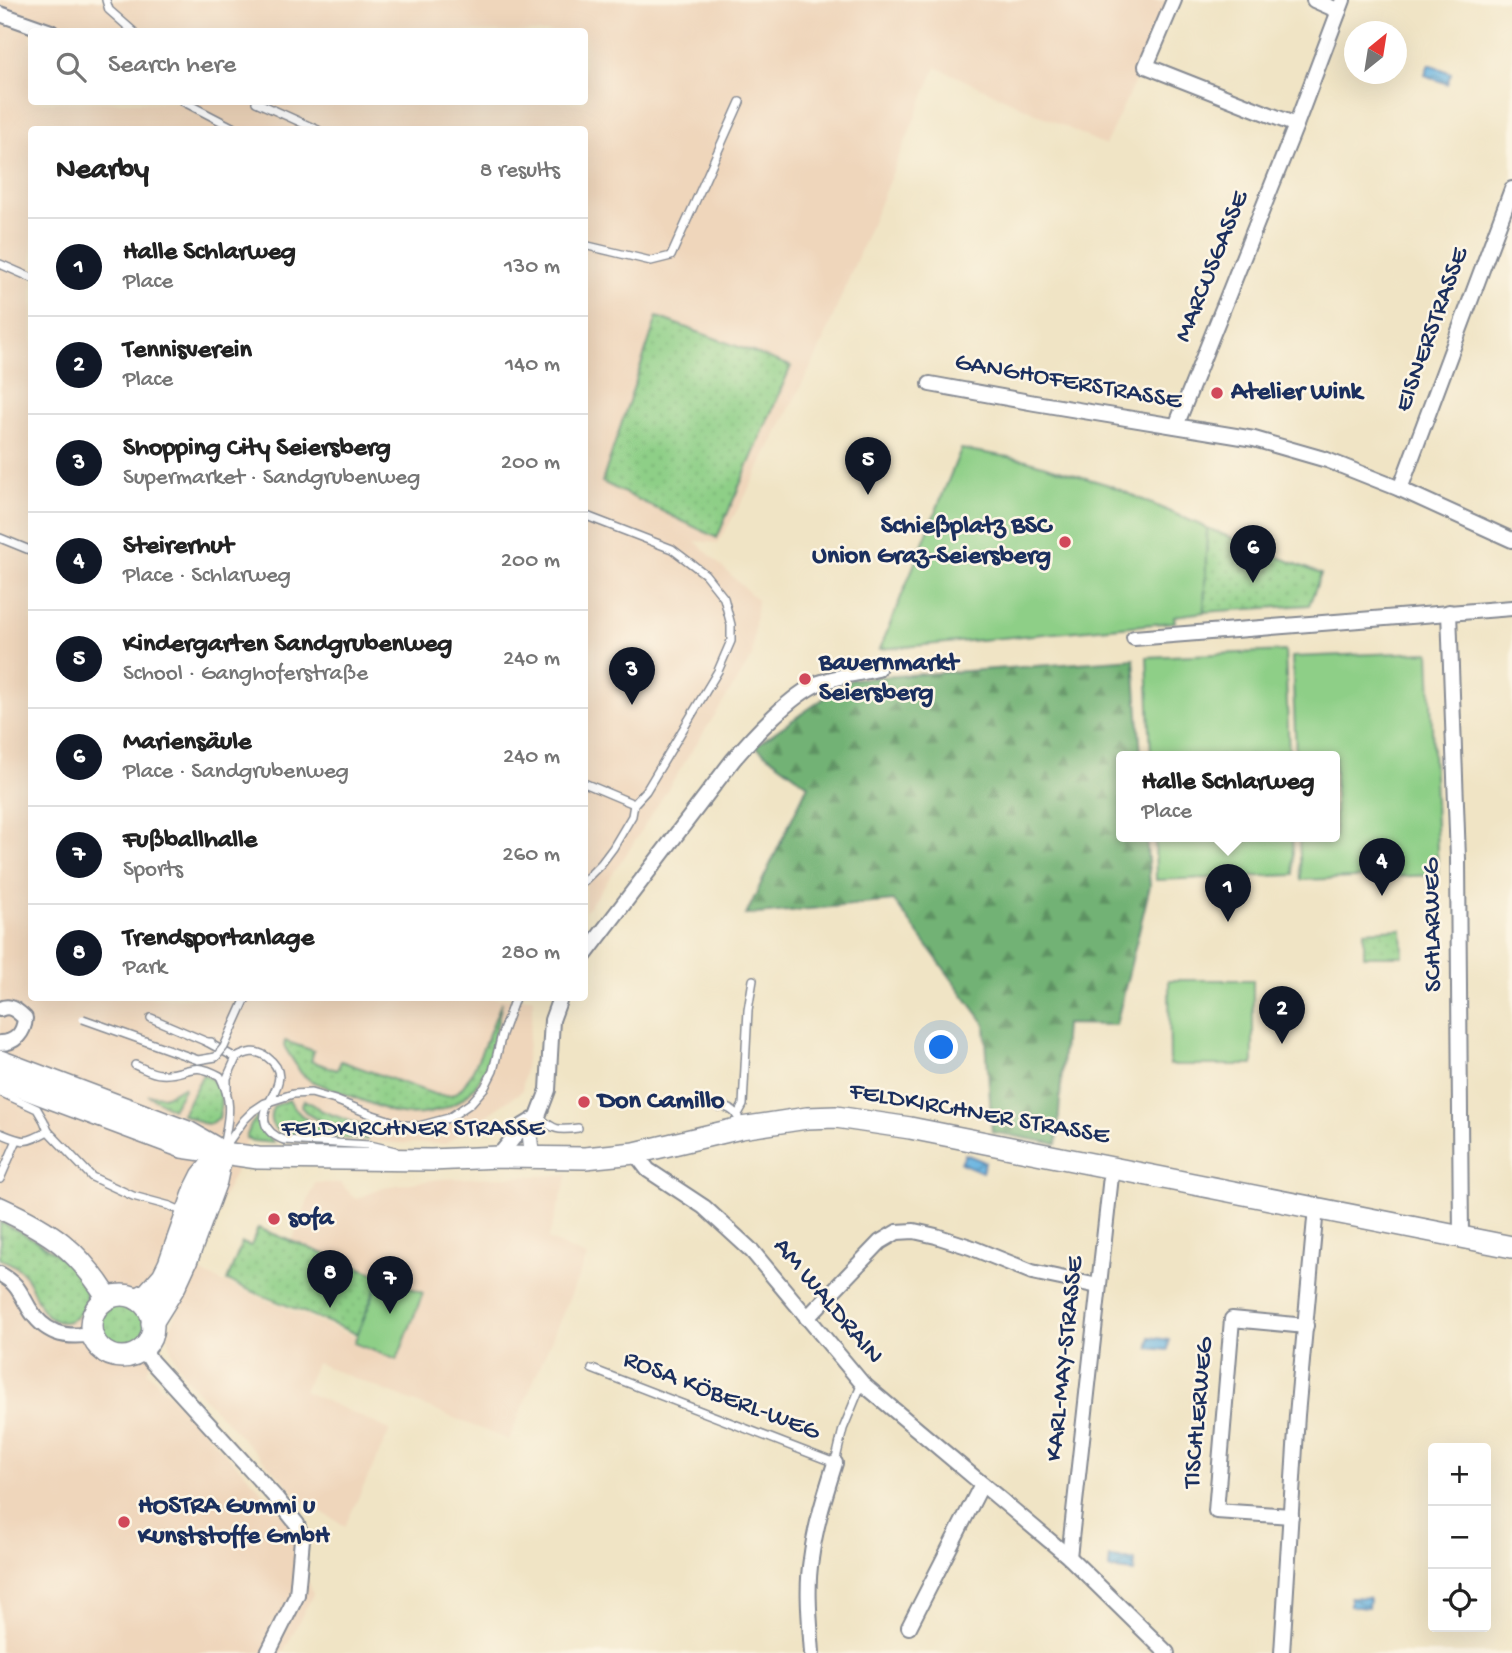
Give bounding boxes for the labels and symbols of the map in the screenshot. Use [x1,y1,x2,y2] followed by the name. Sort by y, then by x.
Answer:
[1344,21,1407,84] north arrow
[1169,186,1258,347] street label: MARCUSGASSE
[1389,243,1477,416] street label: EISNERSTRASSE
[952,348,1185,418] street label: GANGHOFERSTRASSE
[1230,378,1366,409] place label: Atelier Wink
[1209,385,1225,401] marker: Atelier Wink
[845,437,891,495] pin: 5
[812,512,1054,573] place label: Schießplatz BSC Union Graz-Seiersberg
[1230,525,1276,583] pin: 6
[1057,534,1073,550] marker: Schießplatz BSC Union Graz-Seiersberg
[609,647,655,705] pin: 3
[818,649,961,710] place label: Bauernmarkt Seiersberg
[797,671,813,687] marker: Bauernmarkt Seiersberg
[1359,838,1405,896] pin: 4
[1417,856,1451,992] street label: SCHLARWEG
[1205,864,1251,922] pin: 1
[1259,986,1305,1044] pin: 2
[924,1030,958,1064] your location
[846,1077,1112,1153] street label: FELDKIRCHNER STRASSE
[596,1087,725,1118] place label: Don Camillo
[576,1094,592,1110] marker: Don Camillo
[280,1115,546,1146] street label: FELDKIRCHNER STRASSE
[288,1204,335,1235] place label: sofa
[266,1211,282,1227] marker: sofa
[765,1232,889,1372] street label: AM WALDRAIN
[307,1250,353,1308] pin: 8
[1040,1254,1092,1463] street label: KARL-MAY-STRASSE
[367,1256,413,1314] pin: 7
[1178,1335,1222,1492] street label: TISCHLERWEG
[618,1345,825,1449] street label: ROSA KÖBERL-WEG
[137,1492,331,1553] place label: HOSTRA Gummi u Kunststoffe GmbH
[116,1514,132,1530] marker: HOSTRA Gummi u Kunststoffe GmbH

